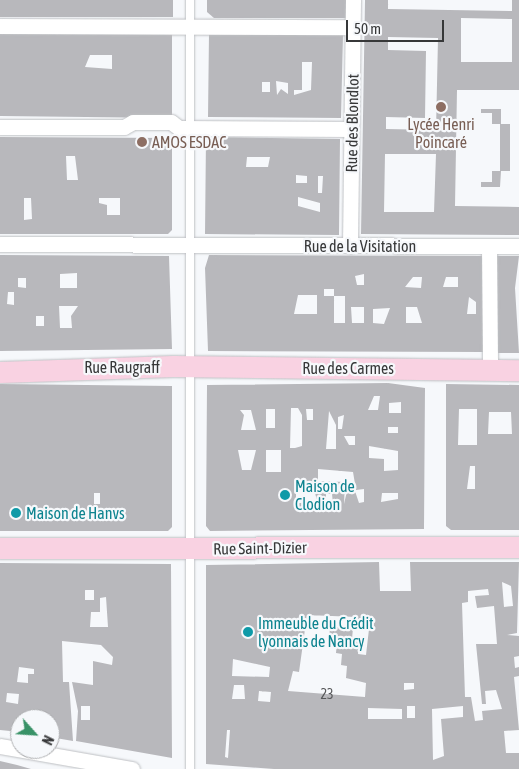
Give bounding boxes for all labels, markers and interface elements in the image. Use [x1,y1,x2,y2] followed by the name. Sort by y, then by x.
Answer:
[349,10,446,42] scale bar
[354,20,381,37] text: 50 m
[342,74,362,172] street label: Rue des Blondlot
[435,101,447,113] marker: Lycée Henri Poincaré
[407,114,475,152] place label: Lycée Henri Poincaré
[152,132,226,152] place label: AMOS ESDAC
[136,136,148,148] marker: AMOS ESDAC
[304,236,416,256] street label: Rue de la Visitation
[84,357,160,377] street label: Rue Raugraff
[302,358,394,378] street label: Rue des Carmes
[295,476,355,514] place label: Maison de Clodion
[279,489,291,501] marker: Maison de Clodion
[26,503,125,523] place label: Maison de Hanvs
[10,507,22,519] marker: Maison de Hanvs
[213,538,307,558] street label: Rue Saint-Dizier
[258,613,374,651] place label: Immeuble du Crédit lyonnais de Nancy
[242,626,254,638] marker: Immeuble du Crédit lyonnais de Nancy
[320,686,334,702] house number: 23
[10,709,60,759] north arrow
[39,733,57,747] text: N

